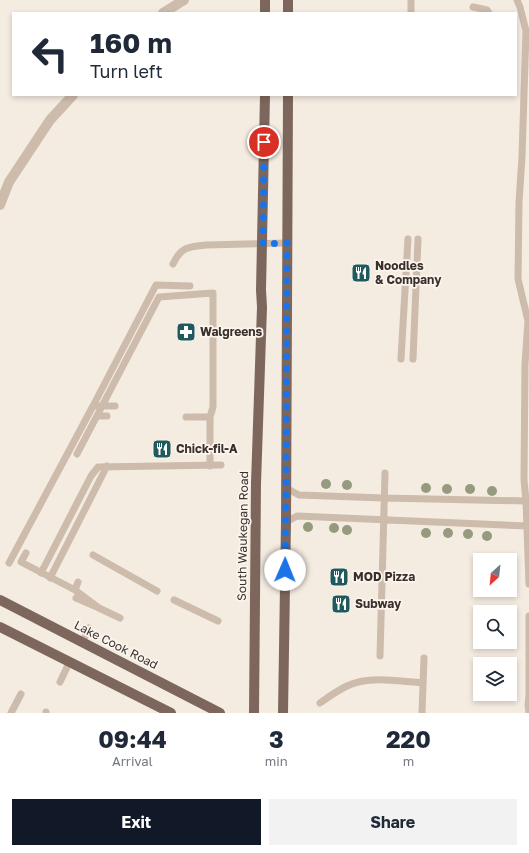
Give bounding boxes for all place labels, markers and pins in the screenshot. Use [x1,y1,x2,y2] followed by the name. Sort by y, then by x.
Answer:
[247,125,281,159] pin
[375,258,442,287] place label: Noodles & Company
[350,262,372,284] restaurant icon: Noodles & Company
[175,321,197,343] pharmacy icon: Walgreens
[200,324,263,339] place label: Walgreens
[151,438,173,460] restaurant icon: Chick-fil-A
[176,441,238,456] place label: Chick-fil-A
[328,566,350,588] restaurant icon: MOD Pizza
[353,569,415,584] place label: MOD Pizza
[330,593,352,615] restaurant icon: Subway
[355,596,402,611] place label: Subway

